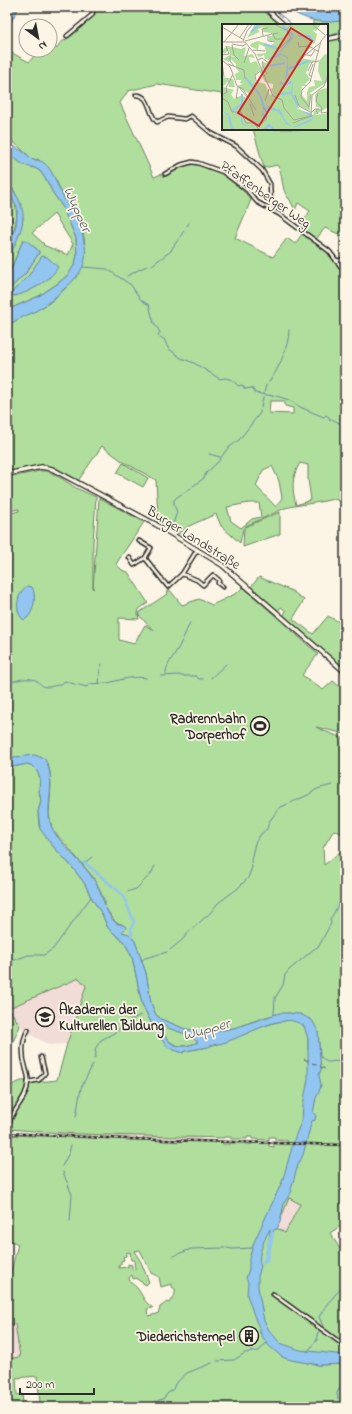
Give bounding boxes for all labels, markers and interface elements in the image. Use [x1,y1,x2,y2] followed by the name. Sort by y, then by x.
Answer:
[18,18,58,58] north arrow
[222,24,328,130] inset map
[35,37,50,54] text: N
[215,156,315,235] street label: Pfaffenberger Weg
[57,183,98,238] water label: Wupper
[141,500,245,577] street label: Burger Landstraße
[169,709,246,746] place label: Radrennbahn Dorperhof
[249,715,271,737] sports icon: Radrennbahn Dorperhof
[59,1000,165,1039] place label: Akademie der Kulturellen Bildung
[34,1006,56,1028] school or university icon: Akademie der Kulturellen Bildung
[180,1013,234,1047] water label: Wupper
[238,1325,260,1347] building icon: Diederichstempel
[136,1327,236,1348] place label: Diederichstempel
[20,1370,94,1396] scale bar
[26,1376,55,1394] text: 200 m

